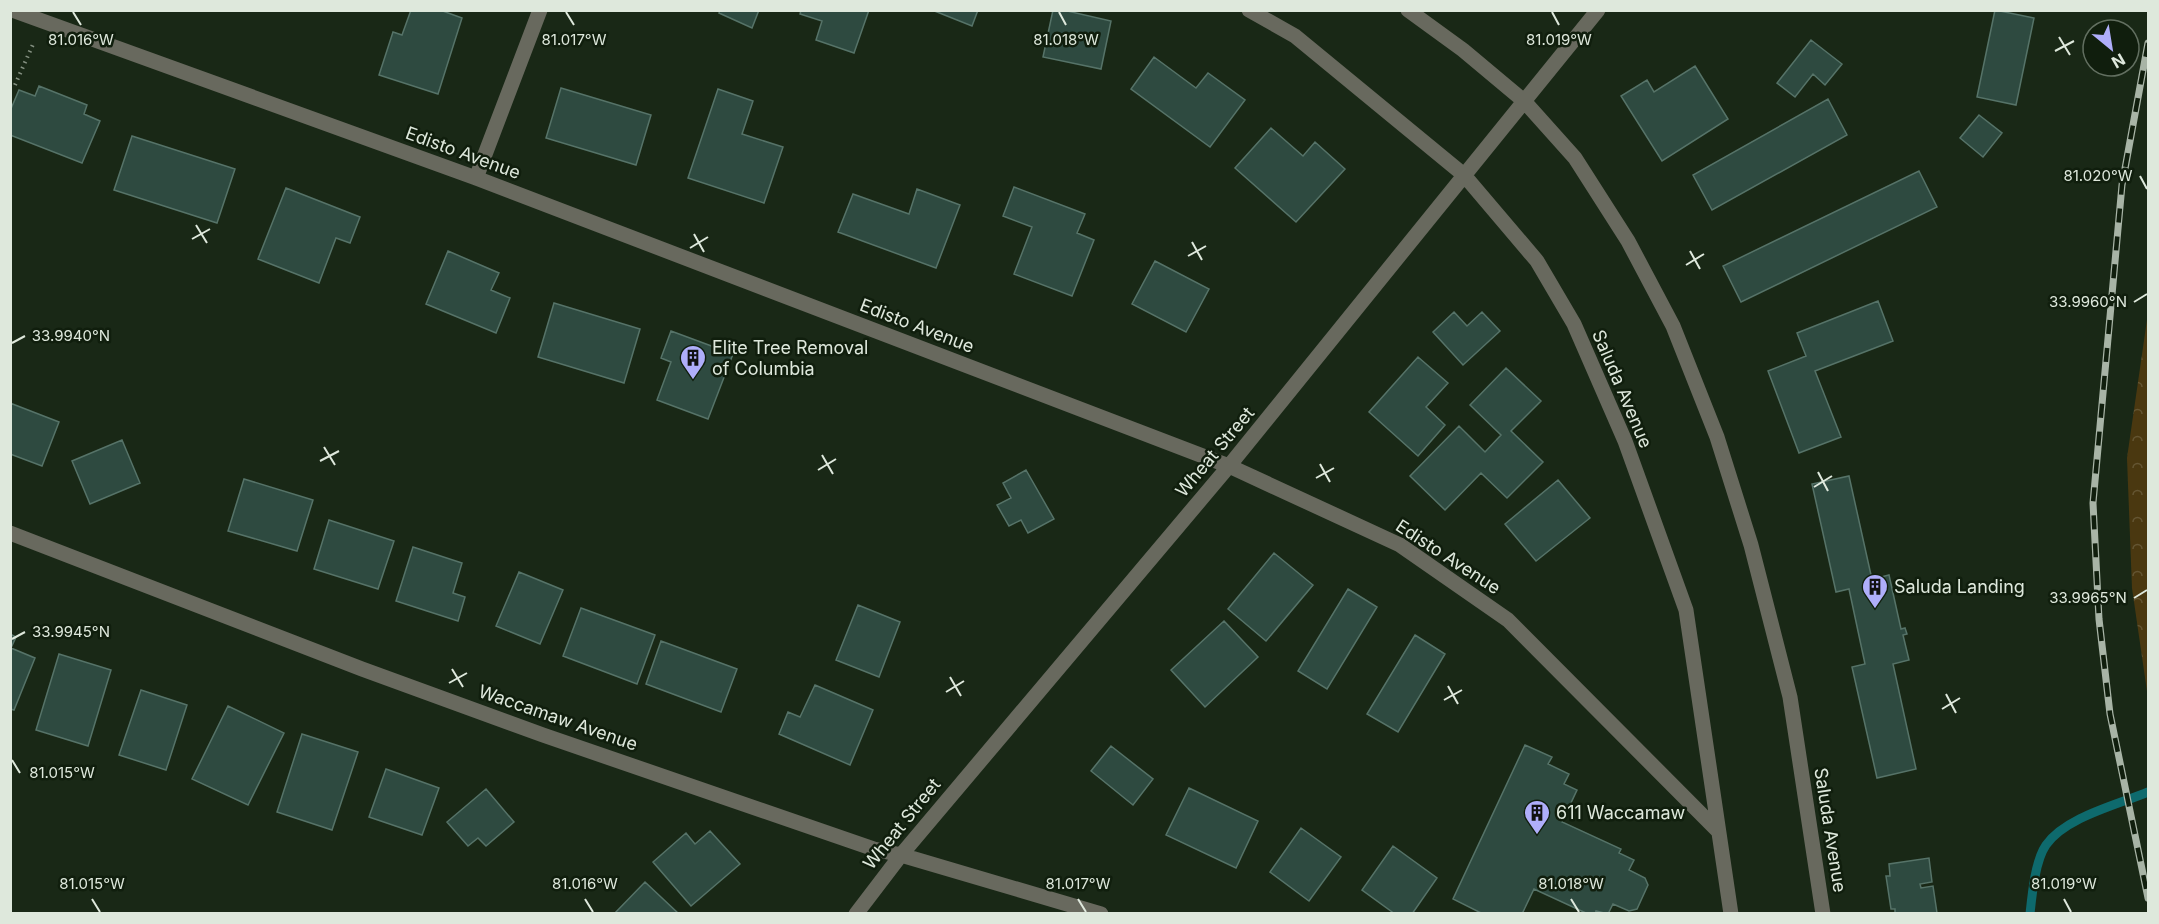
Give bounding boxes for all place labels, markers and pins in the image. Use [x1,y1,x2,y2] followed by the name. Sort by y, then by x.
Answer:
[712,337,868,379] place label: Elite Tree Removal of Columbia
[678,343,708,381] building icon: Elite Tree Removal of Columbia
[1860,572,1890,610] building icon: Saluda Landing
[1894,576,2025,597] place label: Saluda Landing
[1522,798,1552,836] building icon: 611 Waccamaw
[1556,802,1686,823] place label: 611 Waccamaw

